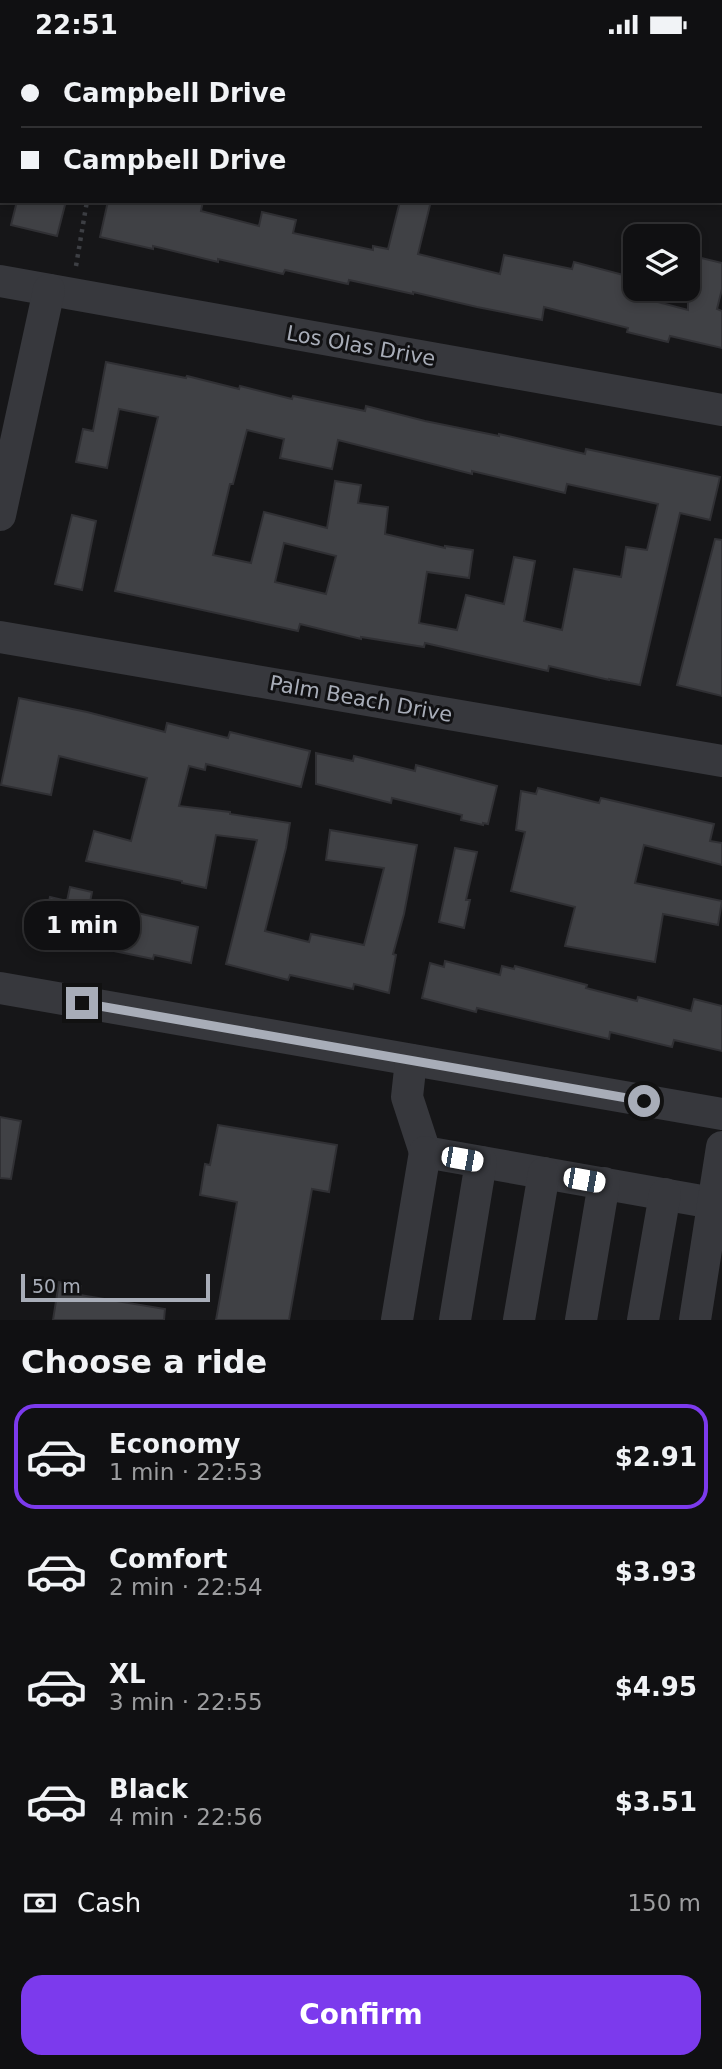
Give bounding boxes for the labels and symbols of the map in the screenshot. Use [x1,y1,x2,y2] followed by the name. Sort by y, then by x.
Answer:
[285,321,437,371] street label: Los Olas Drive
[268,671,454,727] street label: Palm Beach Drive
[24,901,140,951] callout: 1 min
[66,987,98,1019] route end
[628,1085,660,1117] route start
[440,1145,485,1173] car
[562,1166,607,1194] car
[21,1271,210,1303] scale bar

